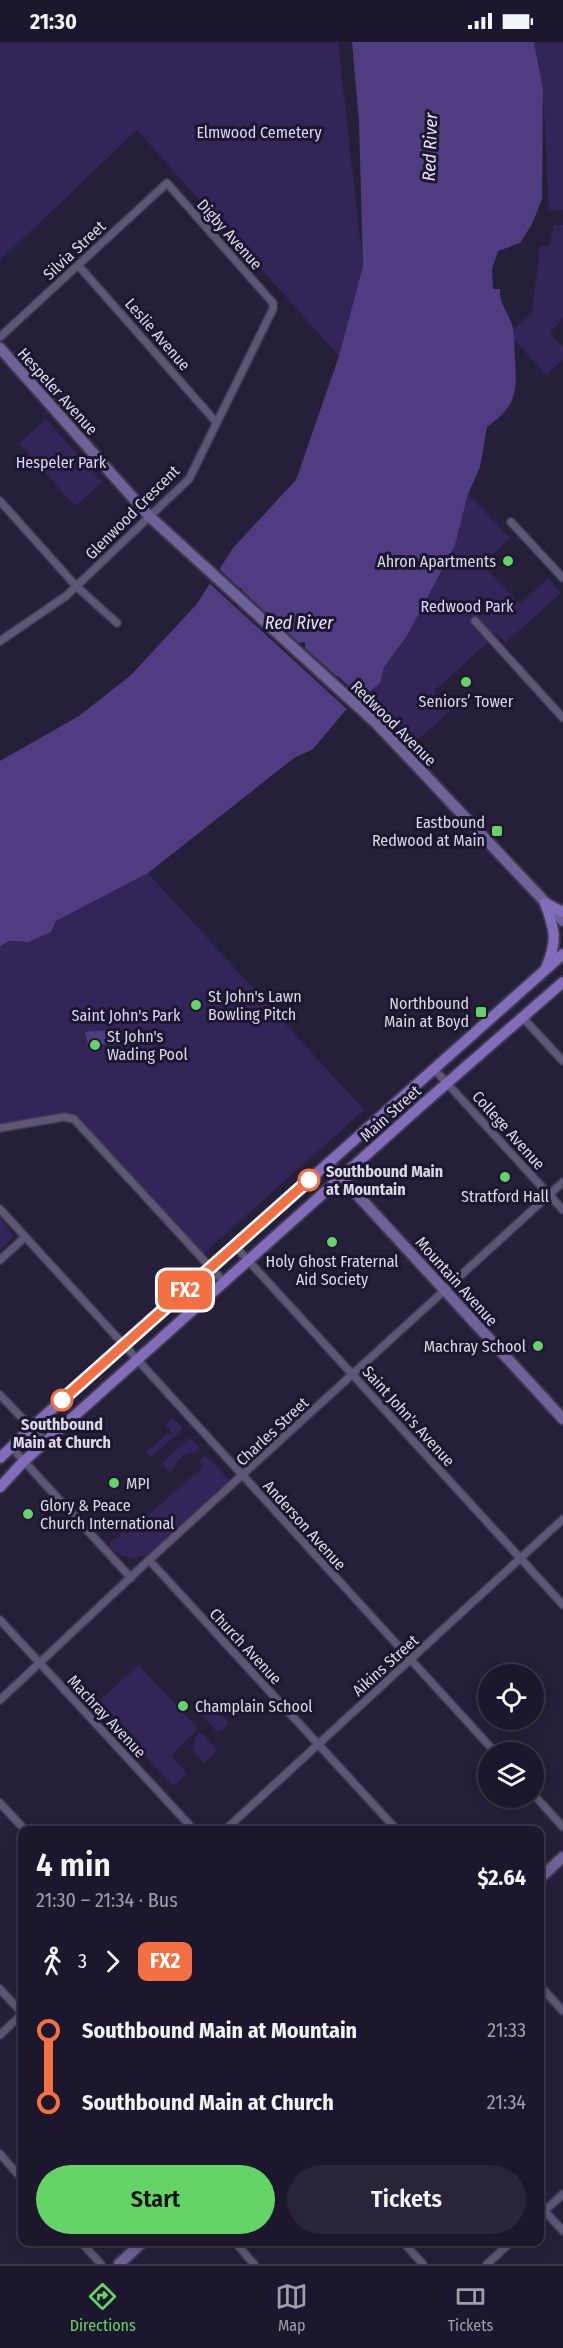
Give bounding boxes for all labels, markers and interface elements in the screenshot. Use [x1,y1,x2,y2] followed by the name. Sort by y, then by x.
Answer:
[30,8,77,35] text: 21:30
[418,112,442,182] water label: Red River
[196,123,322,142] park label: Elmwood Cemetery
[193,195,266,274] street label: Digby Avenue
[39,216,110,284] street label: Silvia Street
[121,294,194,374] street label: Leslie Avenue
[14,344,102,439] street label: Hespeler Avenue
[16,453,107,472] park label: Hespeler Park
[81,461,184,563] street label: Glenwood Crescent
[377,552,496,571] place label: Ahron Apartments
[501,554,515,568] marker: Ahron Apartments
[420,597,514,616] park label: Redwood Park
[265,612,334,634] water label: Red River
[459,675,473,689] marker: Seniors’ Tower
[347,677,440,770] street label: Redwood Avenue
[419,692,514,711] place label: Seniors’ Tower
[372,813,485,850] place label: Eastbound Redwood at Main
[490,824,504,838] marker: Eastbound Redwood at Main
[208,987,302,1024] place label: St John's Lawn Bowling Pitch
[384,994,469,1031] place label: Northbound Main at Boyd
[189,998,203,1012] marker: St John's Lawn Bowling Pitch
[474,1005,488,1019] marker: Northbound Main at Boyd
[72,1006,181,1025] park label: Saint John's Park
[107,1027,188,1064] place label: St John's Wading Pool
[88,1038,102,1052] marker: St John's Wading Pool
[356,1081,425,1145] street label: Main Street
[468,1087,549,1174] street label: College Avenue
[326,1162,443,1199] place label: Southbound Main at Mountain
[298,1169,320,1191] marker: Southbound Main at Mountain
[498,1170,512,1184] marker: Stratford Hall
[461,1187,549,1206] place label: Stratford Hall
[411,1233,502,1330] street label: Mountain Avenue
[325,1235,339,1249] marker: Holy Ghost Fraternal Aid Society
[265,1252,399,1289] place label: Holy Ghost Fraternal Aid Society
[150,1270,219,1310] line badge: FX2
[170,1277,200,1303] text: FX2
[424,1337,526,1356] place label: Machray School
[531,1339,545,1353] marker: Machray School
[359,1362,459,1470] street label: Saint John's Avenue
[51,1389,73,1411] marker: Southbound Main at Church
[232,1393,313,1470] street label: Charles Street
[13,1415,111,1452] place label: Southbound Main at Church
[126,1474,150,1493] place label: MPI
[107,1476,121,1490] marker: MPI
[259,1477,350,1574] street label: Anderson Avenue
[40,1496,174,1533] place label: Glory & Peace Church International
[21,1507,35,1521] marker: Glory & Peace Church International
[206,1604,286,1688] street label: Church Avenue
[348,1630,423,1700] street label: Aikins Street
[478,1664,544,1808] map controls
[478,1664,544,1730] button: locate
[63,1671,150,1762] street label: Machray Avenue
[195,1697,313,1716] place label: Champlain School
[176,1699,190,1713] marker: Champlain School
[478,1742,544,1808] button: layers
[36,1845,111,1885] text: 4 min
[477,1864,526,1891] text: $2.64
[36,1888,178,1912] text: 21:30 – 21:34 · Bus
[36,1945,69,1978] icon: walk
[96,1945,129,1978] icon: forward
[150,1948,180,1974] text: FX2
[78,1949,87,1973] text: 3
[82,2017,357,2044] text: Southbound Main at Mountain
[487,2018,526,2042] text: 21:33
[82,2089,334,2116] text: Southbound Main at Church
[487,2090,526,2114] text: 21:34
[36,2165,275,2234] button: Start
[287,2165,526,2234] button: Tickets
[70,2280,136,2335] tab: Directions
[275,2280,308,2335] tab: Map
[448,2280,493,2335] tab: Tickets

